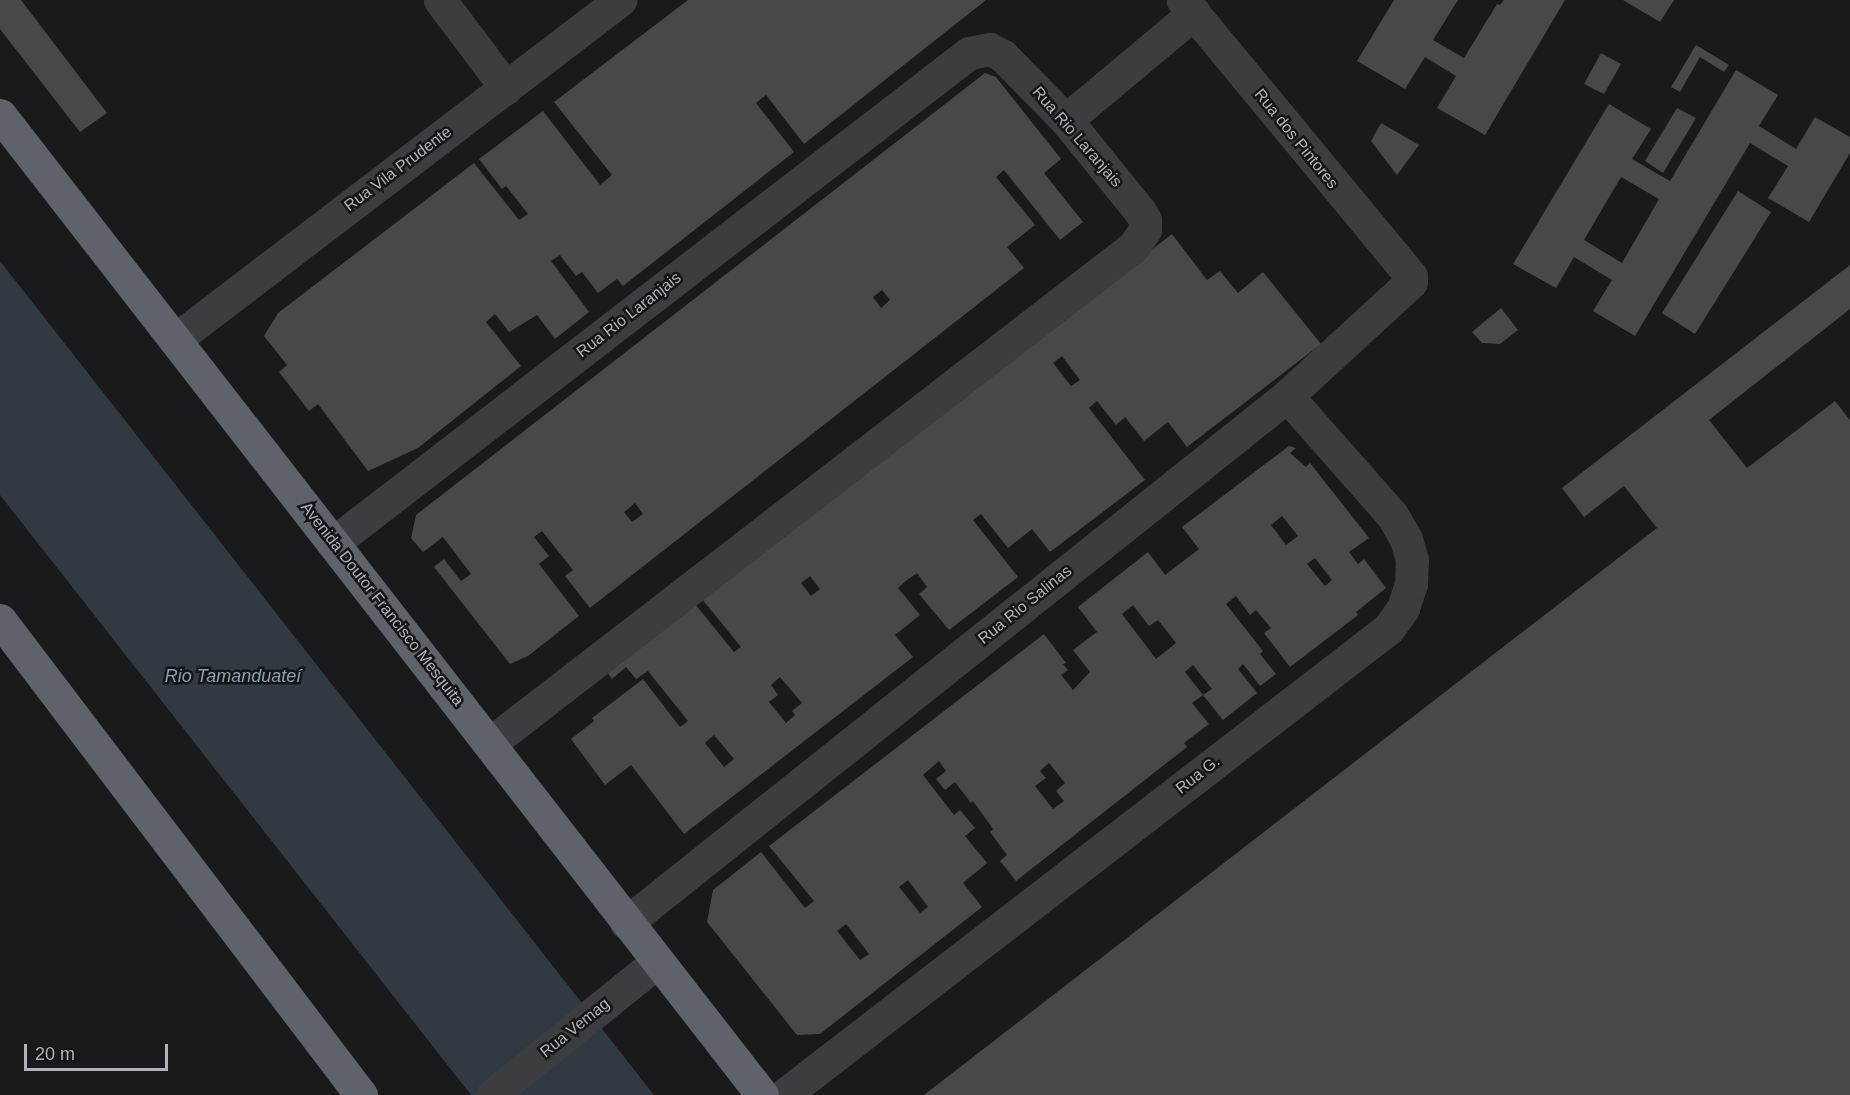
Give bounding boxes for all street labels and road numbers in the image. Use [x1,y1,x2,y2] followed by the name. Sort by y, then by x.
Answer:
[1028,83,1126,191] street label: Rua Rio Laranjais
[1250,85,1342,193] street label: Rua dos Pintores
[340,122,456,216] street label: Rua Vila Prudente
[573,268,685,362] street label: Rua Rio Laranjais
[297,498,467,710] street label: Avenida Doutor Francisco Mesquita
[974,561,1076,649] street label: Rua Rio Salinas
[1172,752,1224,798] street label: Rua G.
[536,994,614,1062] street label: Rua Vemag

